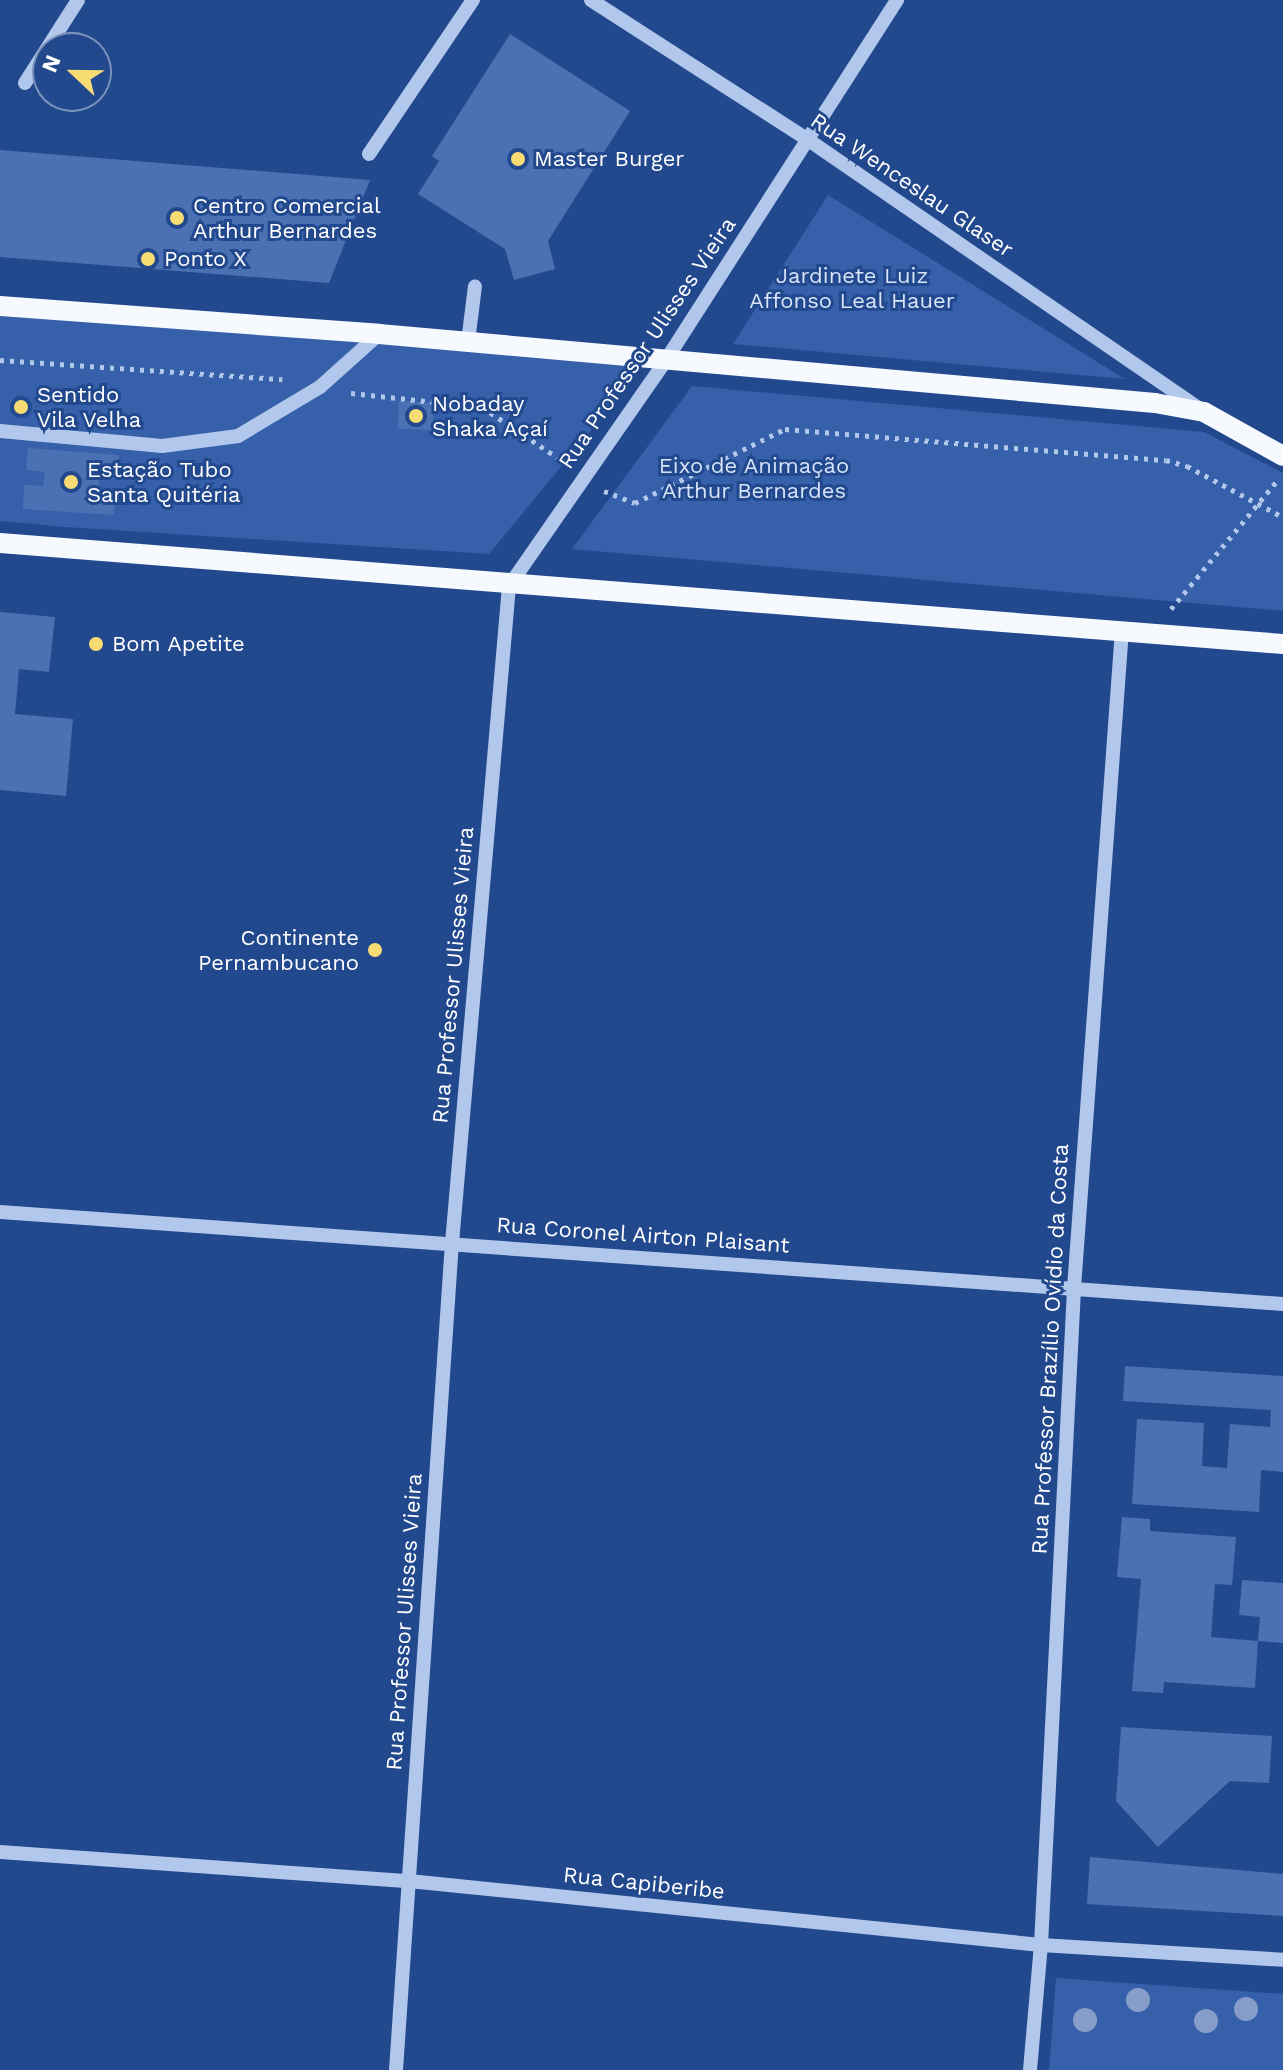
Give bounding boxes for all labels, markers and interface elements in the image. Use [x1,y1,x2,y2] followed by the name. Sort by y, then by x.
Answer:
[32,32,112,112] north arrow
[36,51,66,76] text: N
[805,107,1019,263] street label: Rua Wenceslau Glaser
[534,146,685,172] place label: Master Burger
[509,150,527,168] marker: Master Burger
[193,192,381,244] place label: Centro Comercial Arthur Bernardes
[168,209,186,227] marker: Centro Comercial Arthur Bernardes
[552,211,742,475] street label: Rua Professor Ulisses Vieira
[164,246,247,272] place label: Ponto X
[139,250,157,268] marker: Ponto X
[749,262,955,314] park label: Jardinete Luiz Affonso Leal Hauer
[37,381,143,432] place label: Sentido Vila Velha
[432,390,549,442] place label: Nobaday Shaka Açaí
[12,398,30,416] marker: Sentido Vila Velha
[407,407,425,425] marker: Nobaday Shaka Açaí
[658,452,850,504] park label: Eixo de Animação Arthur Bernardes
[87,456,241,508] place label: Estação Tubo Santa Quitéria
[62,473,80,491] marker: Estação Tubo Santa Quitéria
[112,631,246,657] place label: Bom Apetite
[87,635,105,653] marker: Bom Apetite
[427,825,479,1125] street label: Rua Professor Ulisses Vieira
[198,924,359,976] place label: Continente Pernambucano
[366,941,384,959] marker: Continente Pernambucano
[1026,1142,1074,1556] street label: Rua Professor Brazílio Ovídio da Costa
[494,1212,792,1258] street label: Rua Coronel Airton Plaisant
[380,1472,428,1772] street label: Rua Professor Ulisses Vieira
[562,1861,726,1905] street label: Rua Capiberibe

